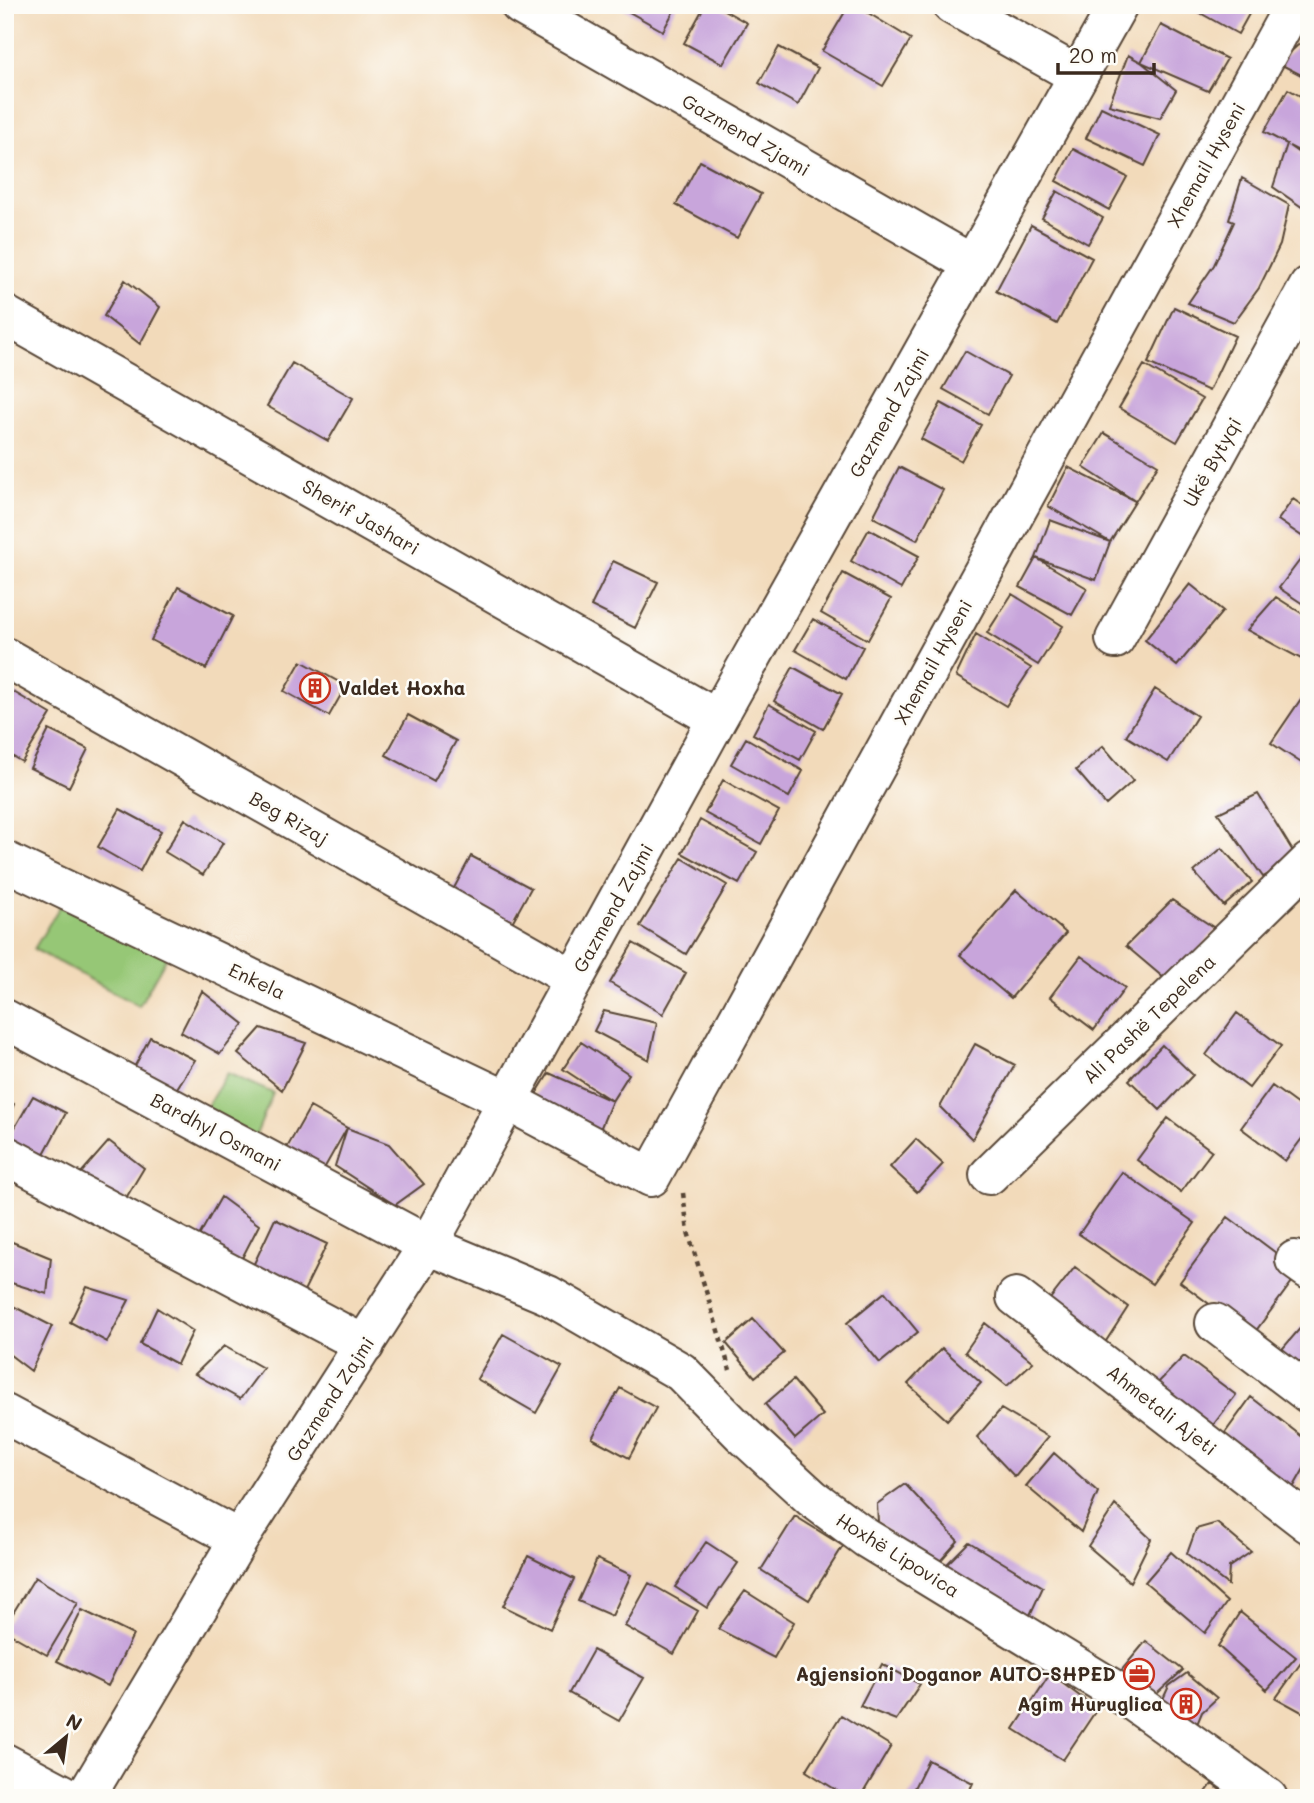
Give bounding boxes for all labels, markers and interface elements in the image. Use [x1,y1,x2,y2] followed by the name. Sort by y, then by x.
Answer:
[1058,32,1155,76] scale bar
[1069,41,1117,68] text: 20 m
[678,88,815,181] street label: Gazmend Zjami
[1161,98,1250,232] street label: Xhemail Hyseni
[843,344,934,482] street label: Gazmend Zajmi
[1177,413,1246,511] street label: Ukë Bytyqi
[298,473,424,560] street label: Sherif Jashari
[888,595,977,729] street label: Xhemail Hyseni
[298,671,332,705] building icon: Valdet Hoxha
[338,675,466,700] place label: Valdet Hoxha
[245,785,333,850] street label: Beg Rizaj
[567,839,658,977] street label: Gazmend Zajmi
[1077,949,1221,1089] street label: Ali Pashë Tepelena
[225,957,290,1005] street label: Enkela
[147,1087,286,1176] street label: Bardhyl Osmani
[280,1332,379,1466] street label: Gazmend Zajmi
[1102,1359,1222,1460] street label: Ahmetali Ajeti
[832,1507,965,1602] street label: Hoxhë Lipovica
[1122,1657,1156,1691] office icon: Agjensioni Doganor AUTO-SHPED
[796,1661,1116,1686] place label: Agjensioni Doganor AUTO-SHPED
[1169,1687,1203,1721] building icon: Agim Huruglica
[1017,1691,1163,1716] place label: Agim Huruglica
[32,1702,102,1772] north arrow
[62,1707,87,1736] text: N

